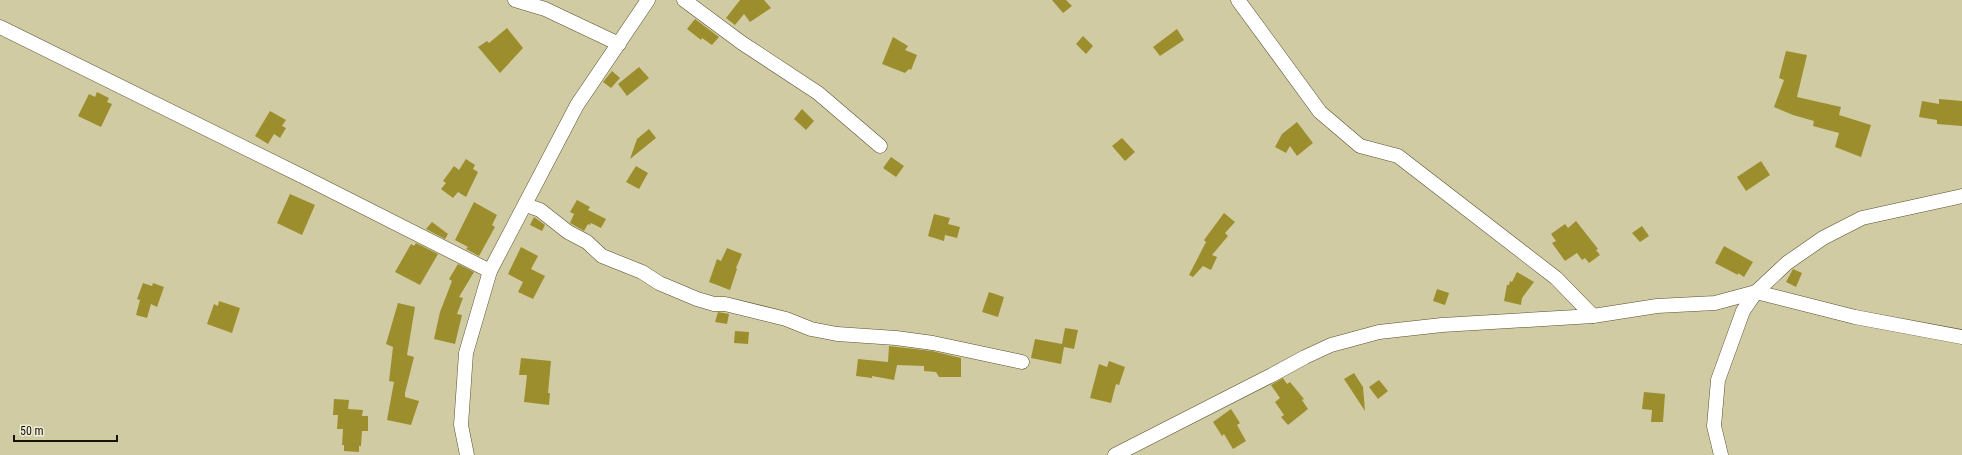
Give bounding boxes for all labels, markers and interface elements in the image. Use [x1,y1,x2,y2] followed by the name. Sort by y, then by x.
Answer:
[14,417,117,443] scale bar
[20,424,44,438] text: 50 m

